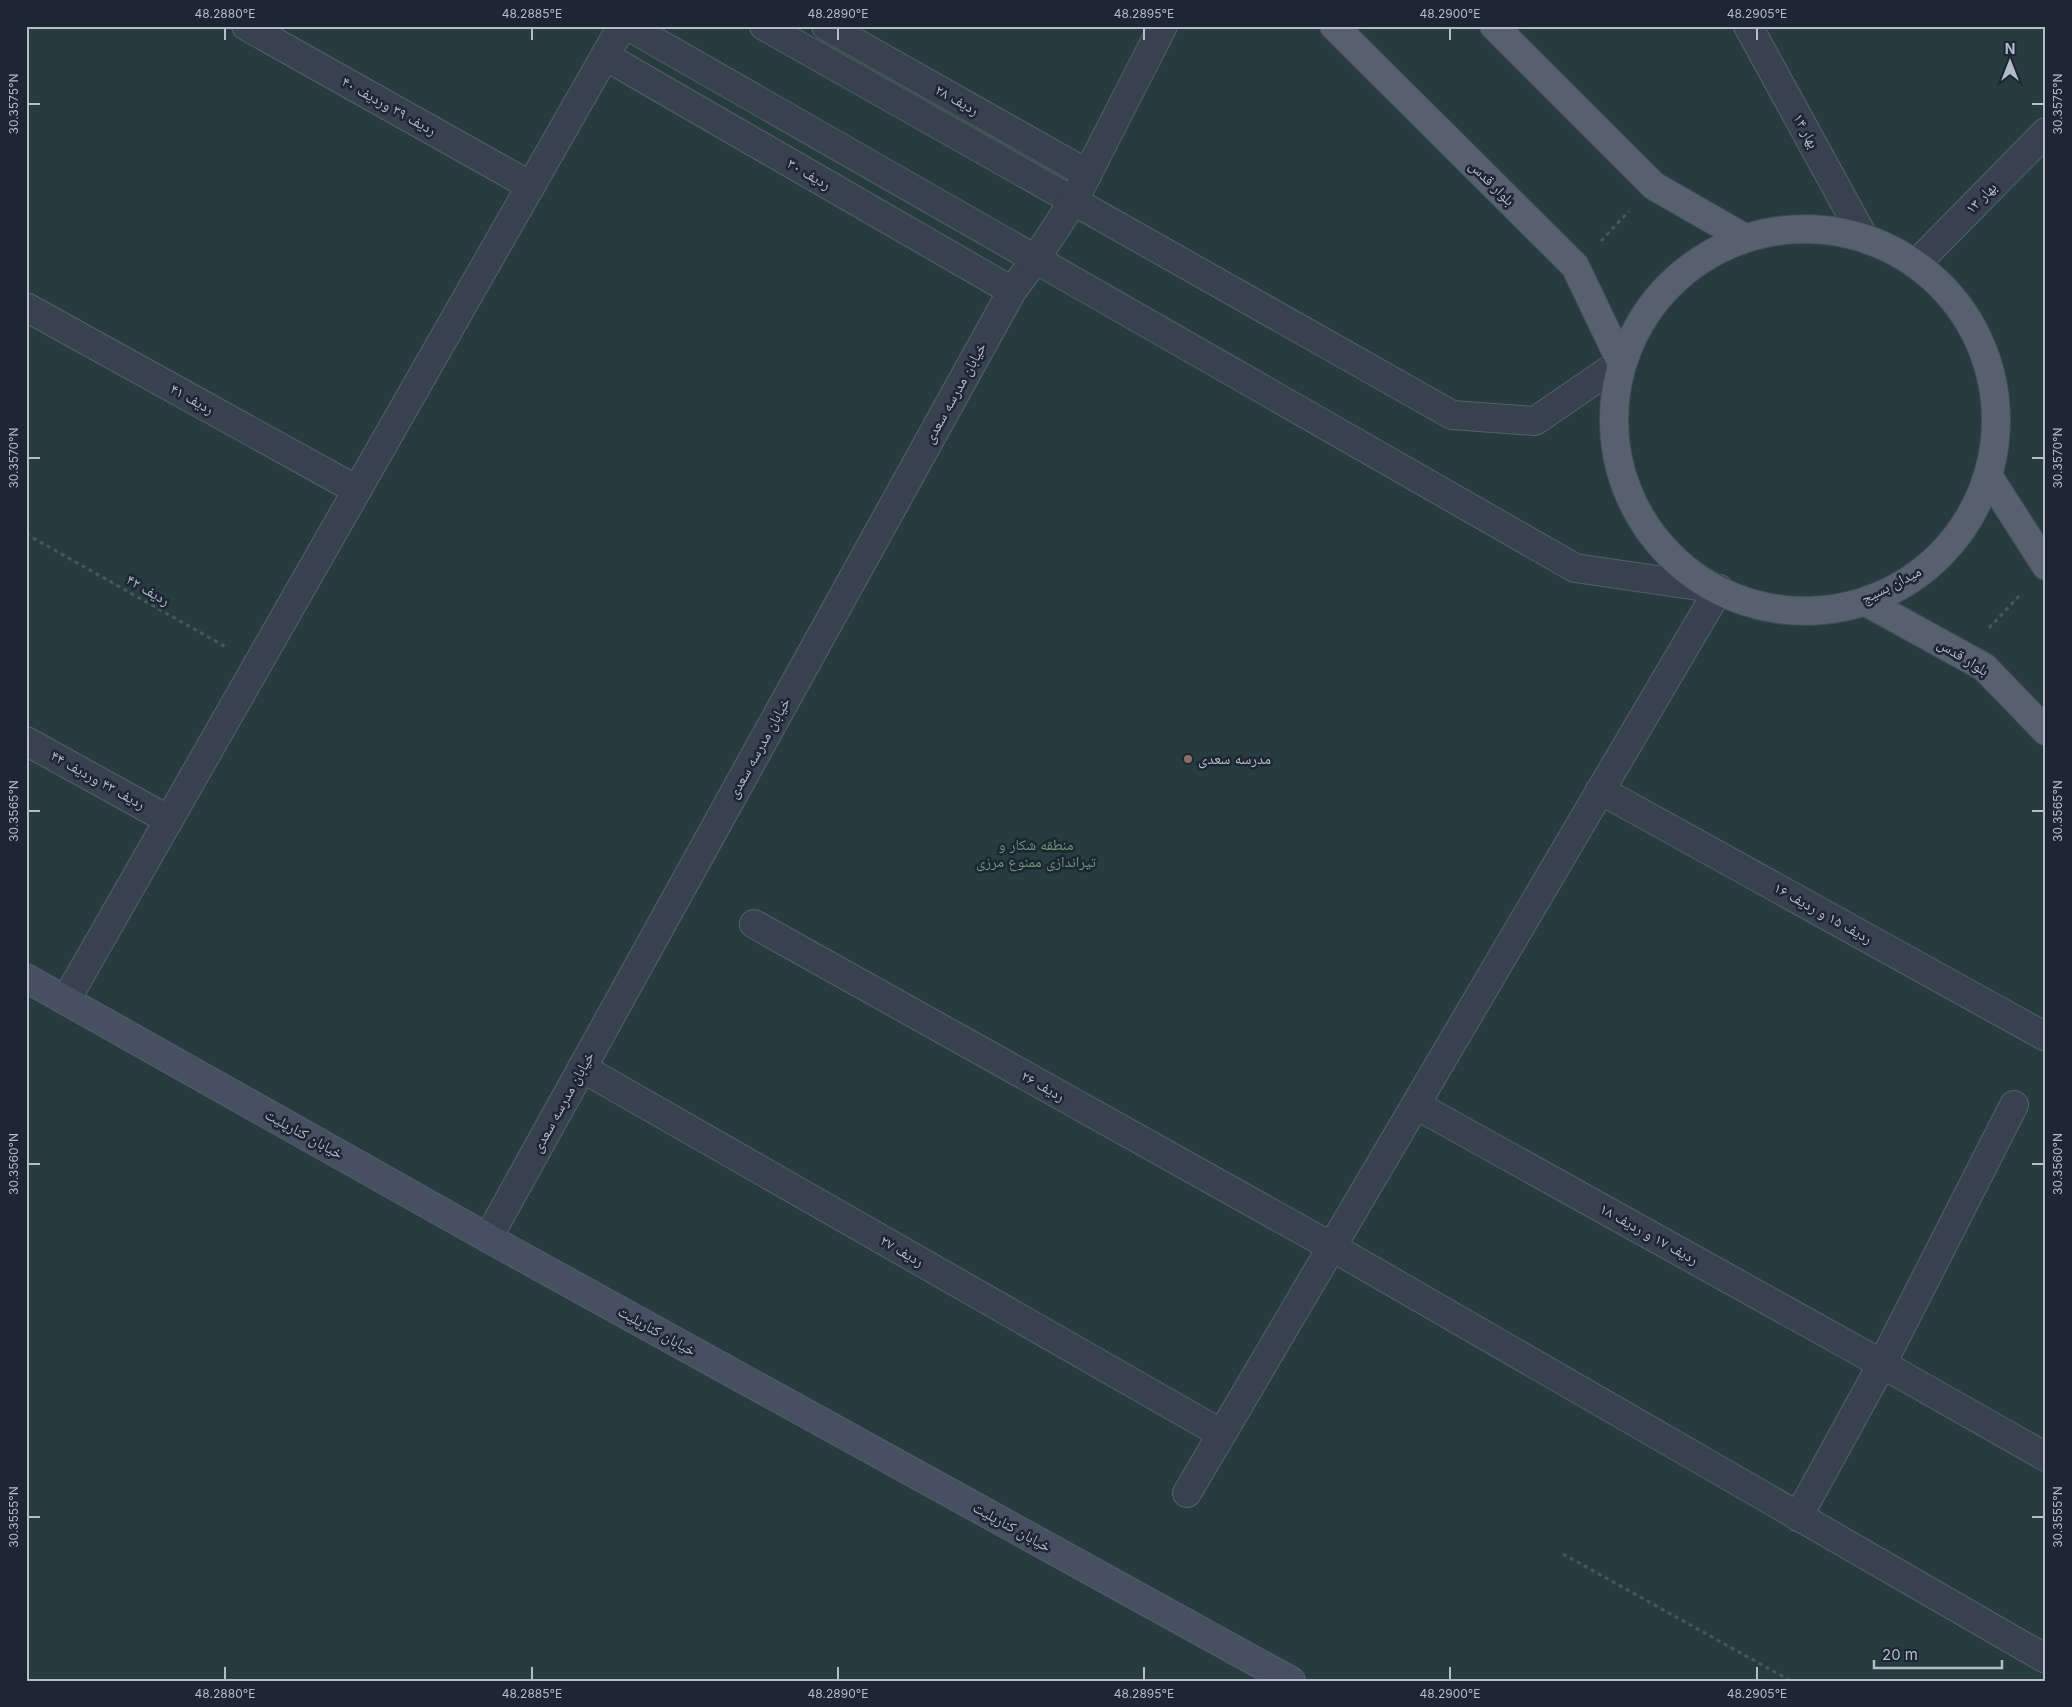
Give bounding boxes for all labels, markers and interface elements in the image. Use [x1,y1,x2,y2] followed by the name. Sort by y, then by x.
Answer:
[195,6,255,21] text: 48.2880°E
[502,6,562,21] text: 48.2885°E
[808,6,868,21] text: 48.2890°E
[1114,6,1174,21] text: 48.2895°E
[1420,6,1480,21] text: 48.2900°E
[1727,6,1787,21] text: 48.2905°E
[1984,38,2034,88] north arrow
[2005,40,2015,57] text: N
[339,72,440,140] street label: ردیف ۳۹ وردیف ۴۰
[6,74,21,135] text: 30.3575°N
[2050,74,2065,135] text: 30.3575°N
[932,80,983,119] street label: ردیف ۲۸
[1789,110,1824,152] street label: بهار ۱۴
[784,154,835,194] street label: ردیف ۳۰
[1465,156,1519,210] street label: بلوار قدس
[1961,178,2000,218] street label: بهار ۱۳
[919,338,991,447] street label: خیابان مدرسه سعدی
[167,379,218,418] street label: ردیف ۴۱
[6,427,21,489] text: 30.3570°N
[2050,427,2065,489] text: 30.3570°N
[1857,561,1925,609] street label: میدان بسیج
[123,570,174,610] street label: ردیف ۴۲
[1934,633,1992,681] street label: بلوار قدس
[723,693,795,802] street label: خیابان مدرسه سعدی
[48,746,149,814] street label: ردیف ۴۳ وردیف ۴۴
[1198,749,1271,769] place label: مدرسه سعدی
[1182,753,1194,765] marker: مدرسه سعدی
[6,780,21,842] text: 30.3565°N
[2050,780,2065,842] text: 30.3565°N
[976,835,1097,872] park label: منطقه شکار و تیراندازی ممنوع مرزی
[1771,878,1876,948] street label: ردیف ۱۵ و ردیف ۱۶
[527,1047,599,1156] street label: خیابان مدرسه سعدی
[1018,1066,1069,1105] street label: ردیف ۲۶
[261,1104,347,1164] street label: خیابان کنارپلیت
[6,1133,21,1195] text: 30.3560°N
[2050,1133,2065,1195] text: 30.3560°N
[1597,1199,1702,1269] street label: ردیف ۱۷ و ردیف ۱۸
[877,1231,928,1271] street label: ردیف ۲۷
[614,1301,700,1361] street label: خیابان کنارپلیت
[6,1486,21,1548] text: 30.3555°N
[2050,1486,2065,1548] text: 30.3555°N
[969,1497,1055,1557] street label: خیابان کنارپلیت
[1874,1637,2002,1669] scale bar
[1882,1645,1918,1664] text: 20 m
[195,1686,255,1701] text: 48.2880°E
[502,1686,562,1701] text: 48.2885°E
[808,1686,868,1701] text: 48.2890°E
[1114,1686,1174,1701] text: 48.2895°E
[1420,1686,1480,1701] text: 48.2900°E
[1727,1686,1787,1701] text: 48.2905°E

